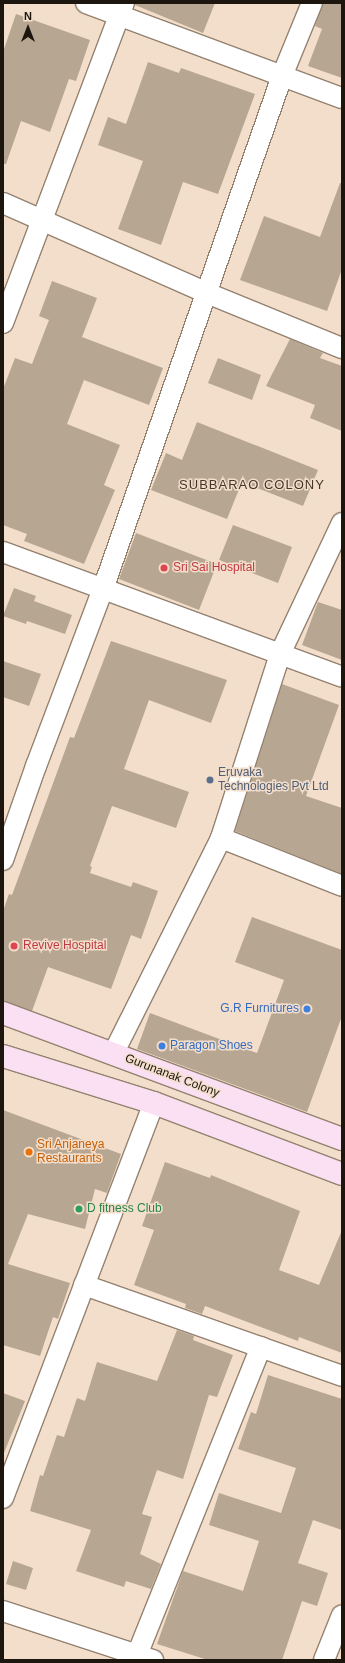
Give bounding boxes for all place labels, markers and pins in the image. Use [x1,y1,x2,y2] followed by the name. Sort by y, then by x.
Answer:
[173,561,255,575] place label: Sri Sai Hospital
[158,562,170,574] marker: Sri Sai Hospital
[218,766,329,794] place label: Eruvaka Technologies Pvt Ltd
[205,775,215,785] marker: Eruvaka Technologies Pvt Ltd
[23,939,106,953] place label: Revive Hospital
[8,940,20,952] marker: Revive Hospital
[220,1002,299,1016] place label: G.R Furnitures
[302,1004,312,1014] marker: G.R Furnitures
[170,1039,253,1053] place label: Paragon Shoes
[157,1041,167,1051] marker: Paragon Shoes
[37,1138,105,1166] place label: Sri Anjaneya Restaurants
[24,1147,34,1157] marker: Sri Anjaneya Restaurants
[87,1202,162,1216] place label: D fitness Club
[74,1204,84,1214] marker: D fitness Club

